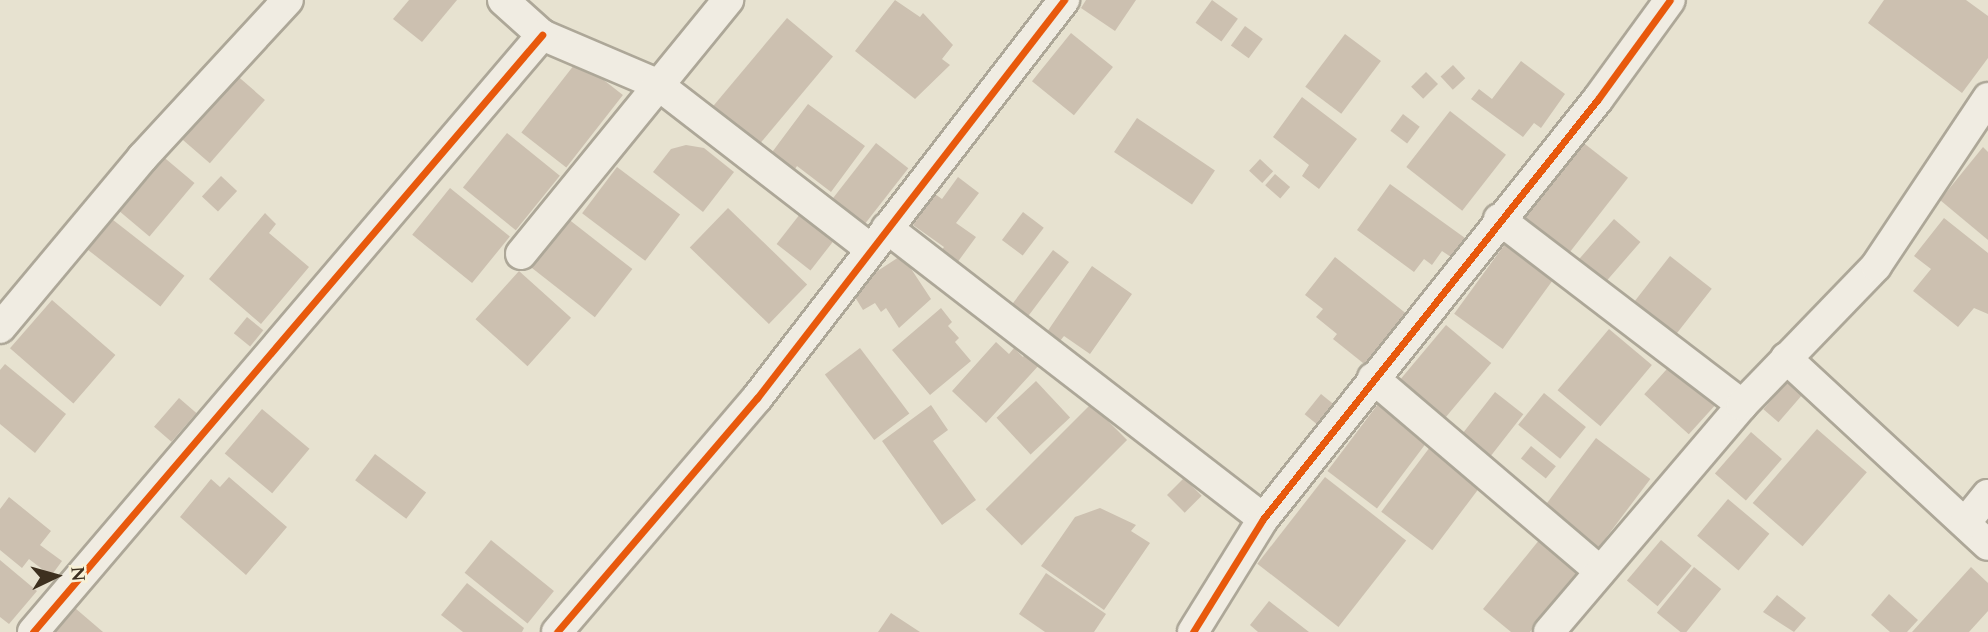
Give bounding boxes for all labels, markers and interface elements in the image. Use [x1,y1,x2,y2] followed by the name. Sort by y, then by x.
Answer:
[21,541,91,611] north arrow
[62,565,93,583] text: N

